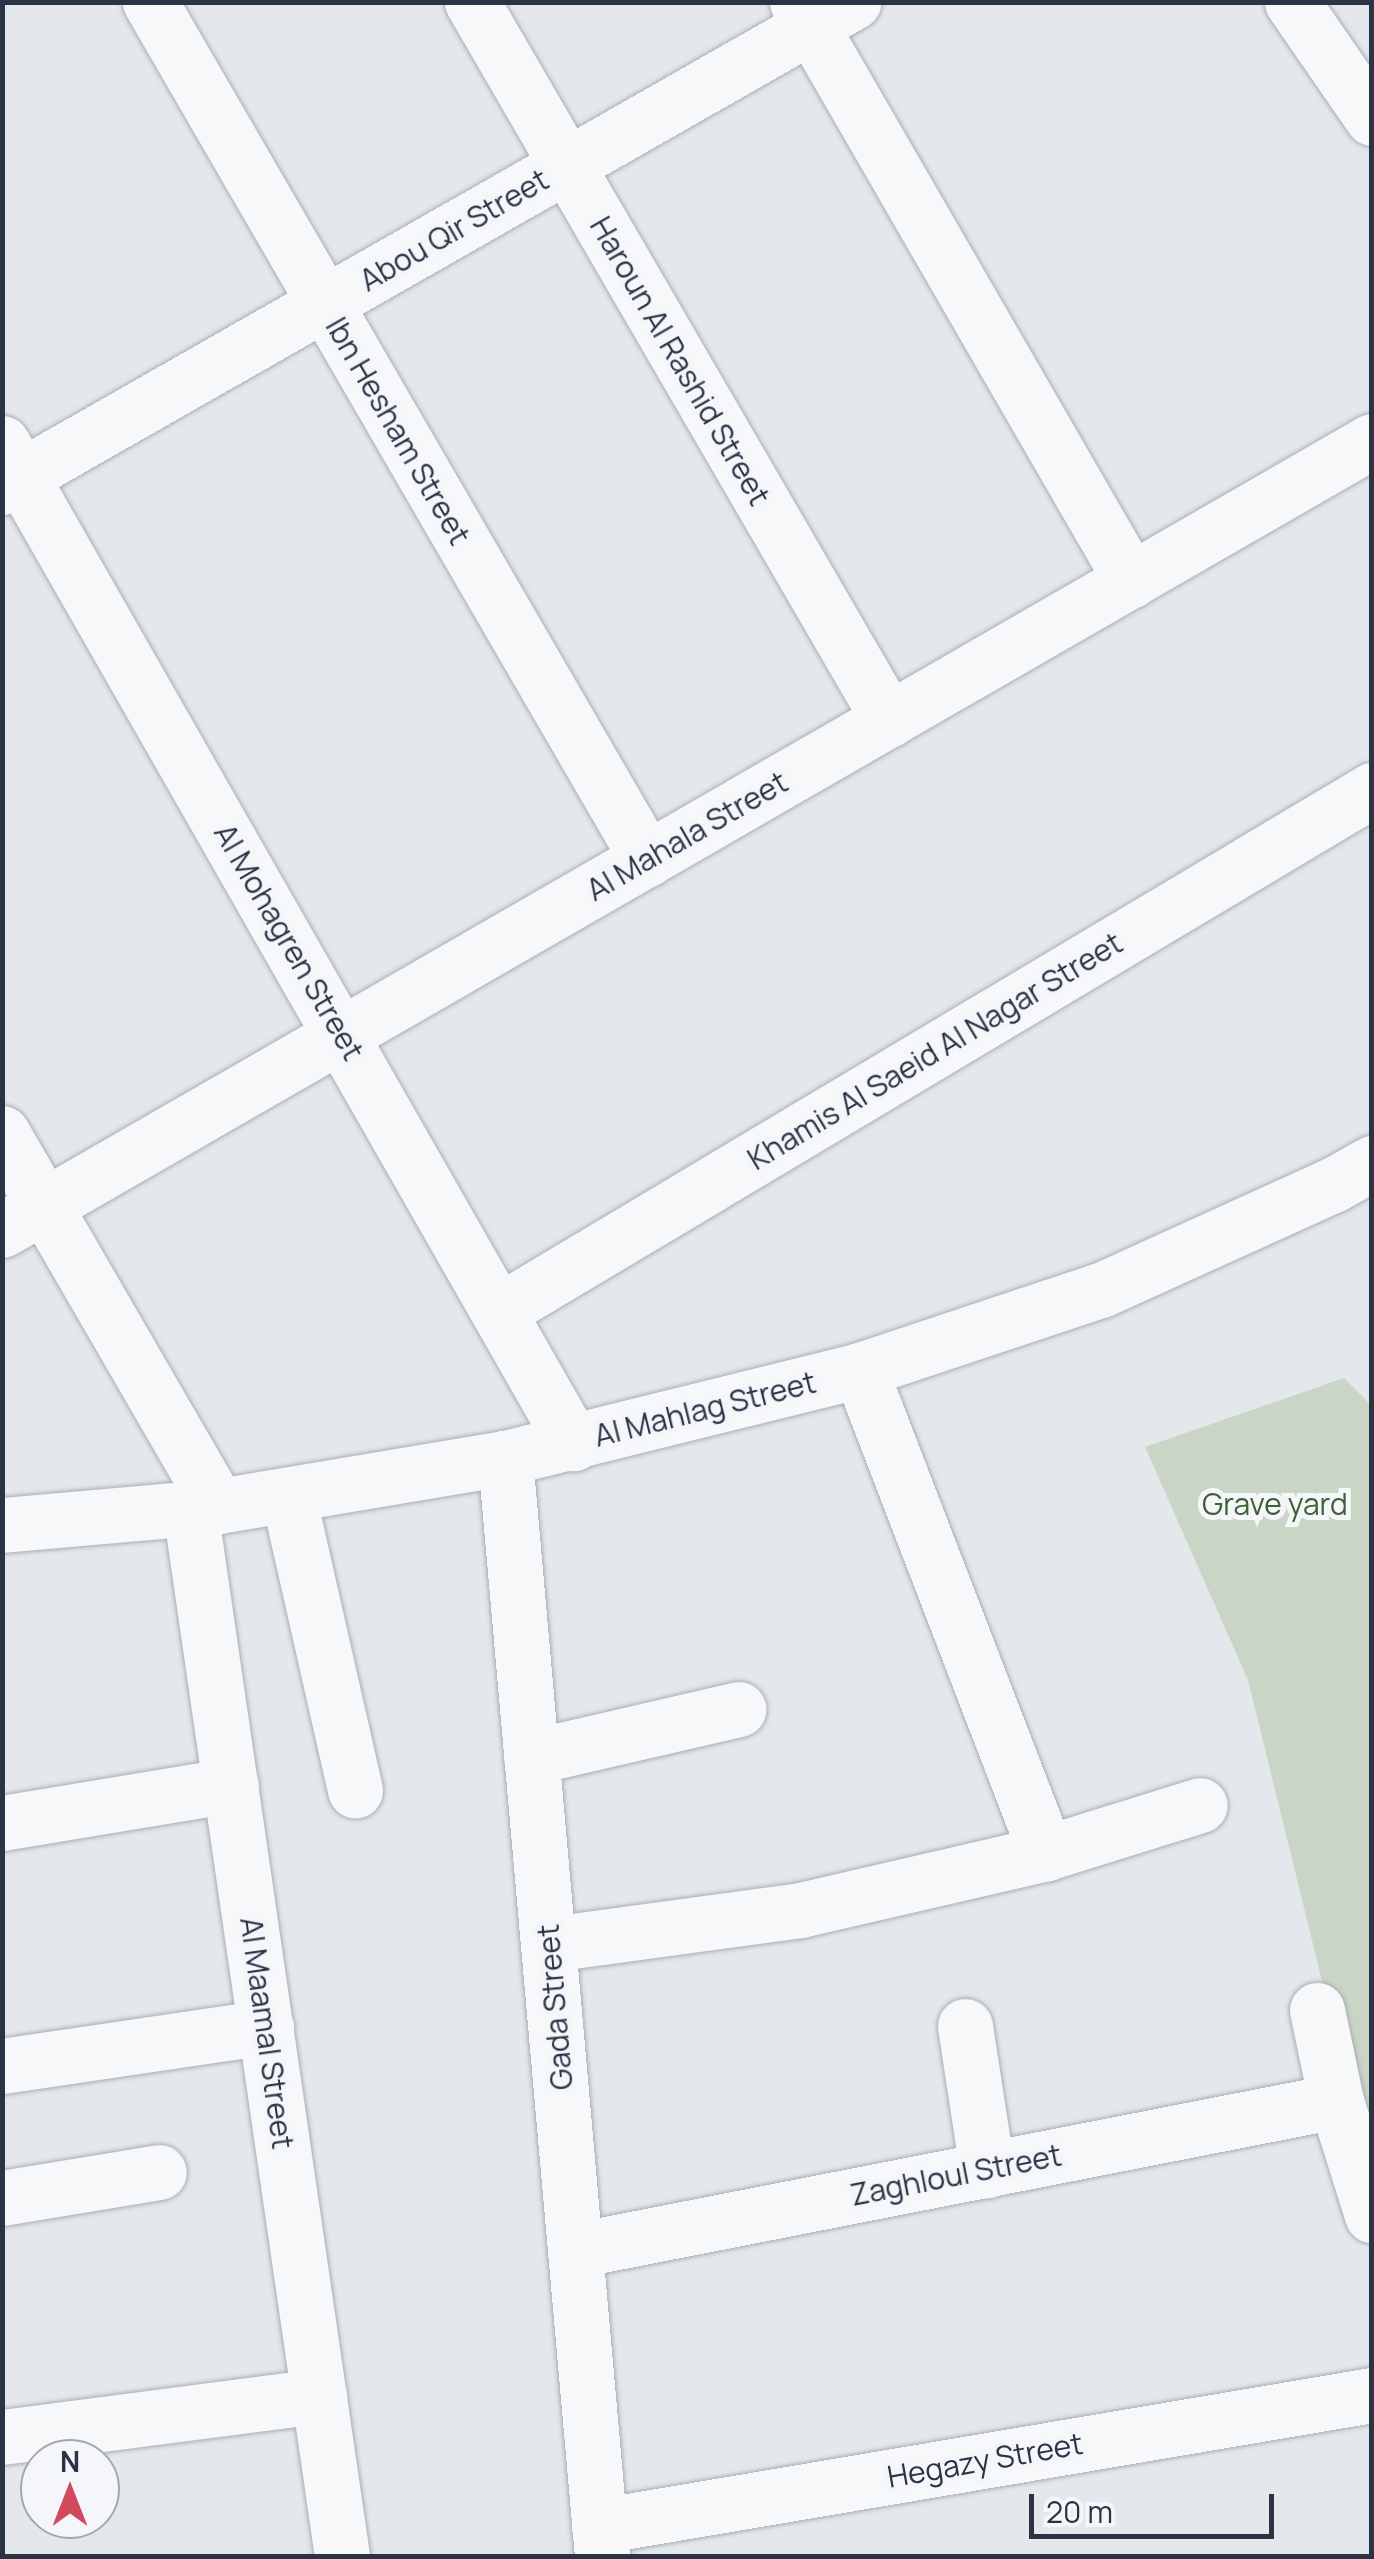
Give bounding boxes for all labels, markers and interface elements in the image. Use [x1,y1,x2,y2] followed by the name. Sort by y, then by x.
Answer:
[353,161,555,299] street label: Abou Qir Street
[583,210,777,512] street label: Haroun Al Rashid Street
[318,311,478,551] street label: Ibn Hesham Street
[580,764,794,908] street label: Al Mahala Street
[207,817,371,1067] street label: Al Mohagren Street
[741,925,1129,1177] street label: Khamis Al Saeid Al Nagar Street
[590,1364,820,1454] street label: Al Mahlag Street
[1202,1486,1348,1522] park label: Grave yard
[233,1915,301,2151] street label: Al Maamal Street
[530,1923,580,2091] street label: Gada Street
[847,2137,1065,2213] street label: Zaghloul Street
[884,2425,1086,2495] street label: Hegazy Street
[20,2439,120,2539] north arrow
[60,2442,80,2480] text: N
[1034,2474,1279,2536] scale bar
[1046,2491,1113,2532] text: 20 m

